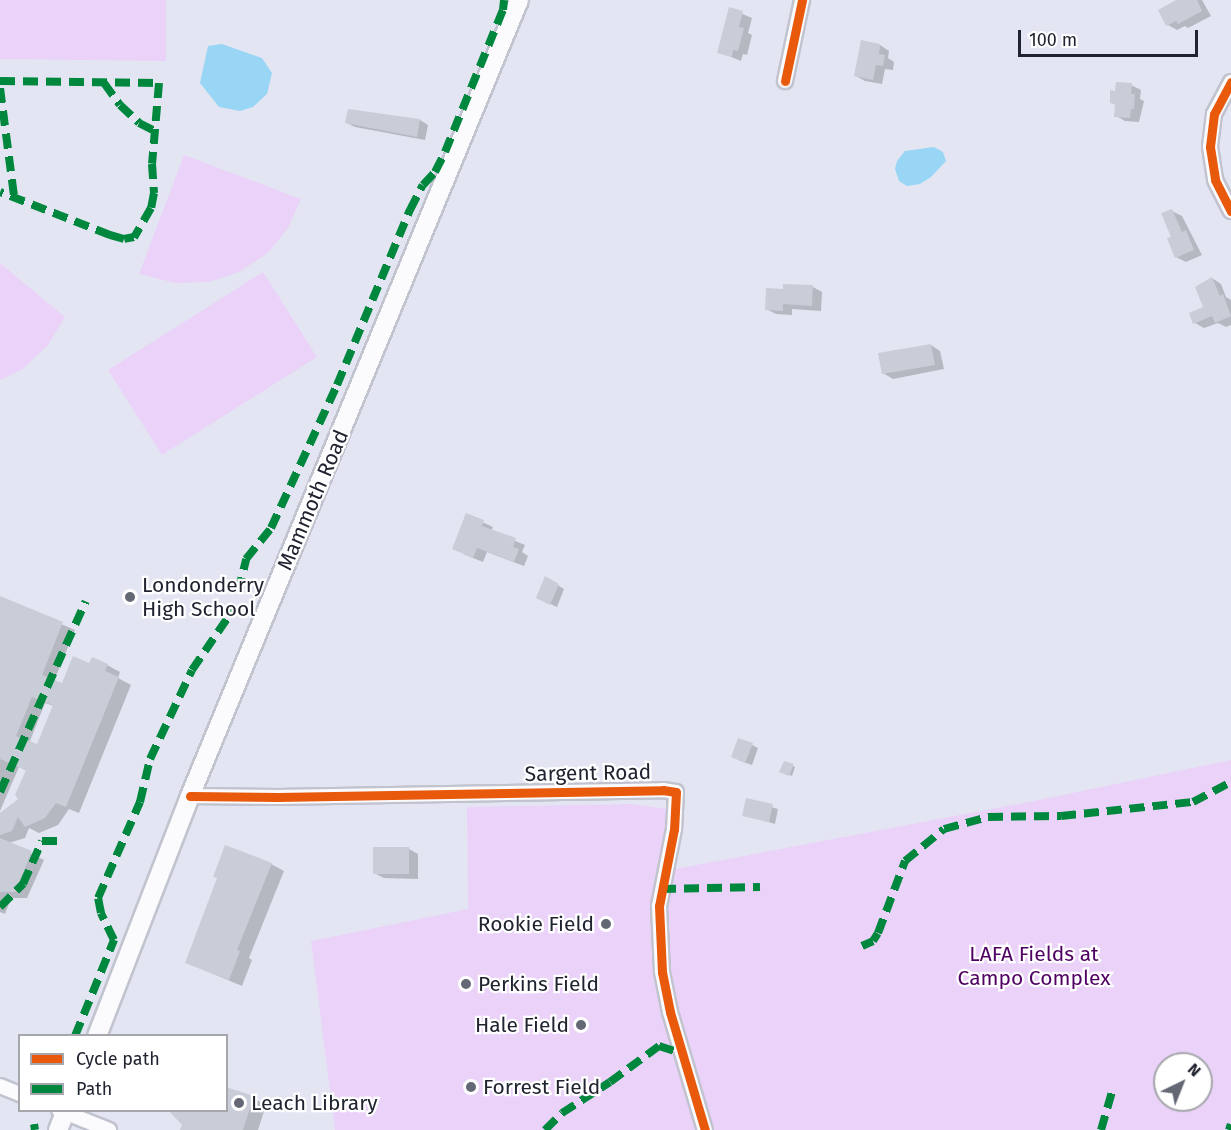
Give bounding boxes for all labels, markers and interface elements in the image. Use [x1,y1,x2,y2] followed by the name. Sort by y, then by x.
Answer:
[1021,18,1201,56] scale bar
[1029,29,1077,51] text: 100 m
[272,426,354,574] street label: Mammoth Road
[142,572,264,622] place label: Londonderry High School
[123,590,137,604] marker: Londonderry High School
[525,759,651,787] street label: Sargent Road
[478,911,594,937] place label: Rookie Field
[599,917,613,931] marker: Rookie Field
[958,941,1110,991] park label: LAFA Fields at Campo Complex
[478,971,599,997] place label: Perkins Field
[459,977,473,991] marker: Perkins Field
[475,1012,569,1038] place label: Hale Field
[574,1018,588,1032] marker: Hale Field
[18,1034,228,1112] legend
[76,1048,160,1070] text: Cycle path
[1153,1052,1213,1112] north arrow
[1184,1059,1205,1080] text: N
[483,1074,600,1100] place label: Forrest Field
[76,1078,112,1100] text: Path
[464,1080,478,1094] marker: Forrest Field
[251,1090,378,1116] place label: Leach Library
[232,1096,246,1110] marker: Leach Library

